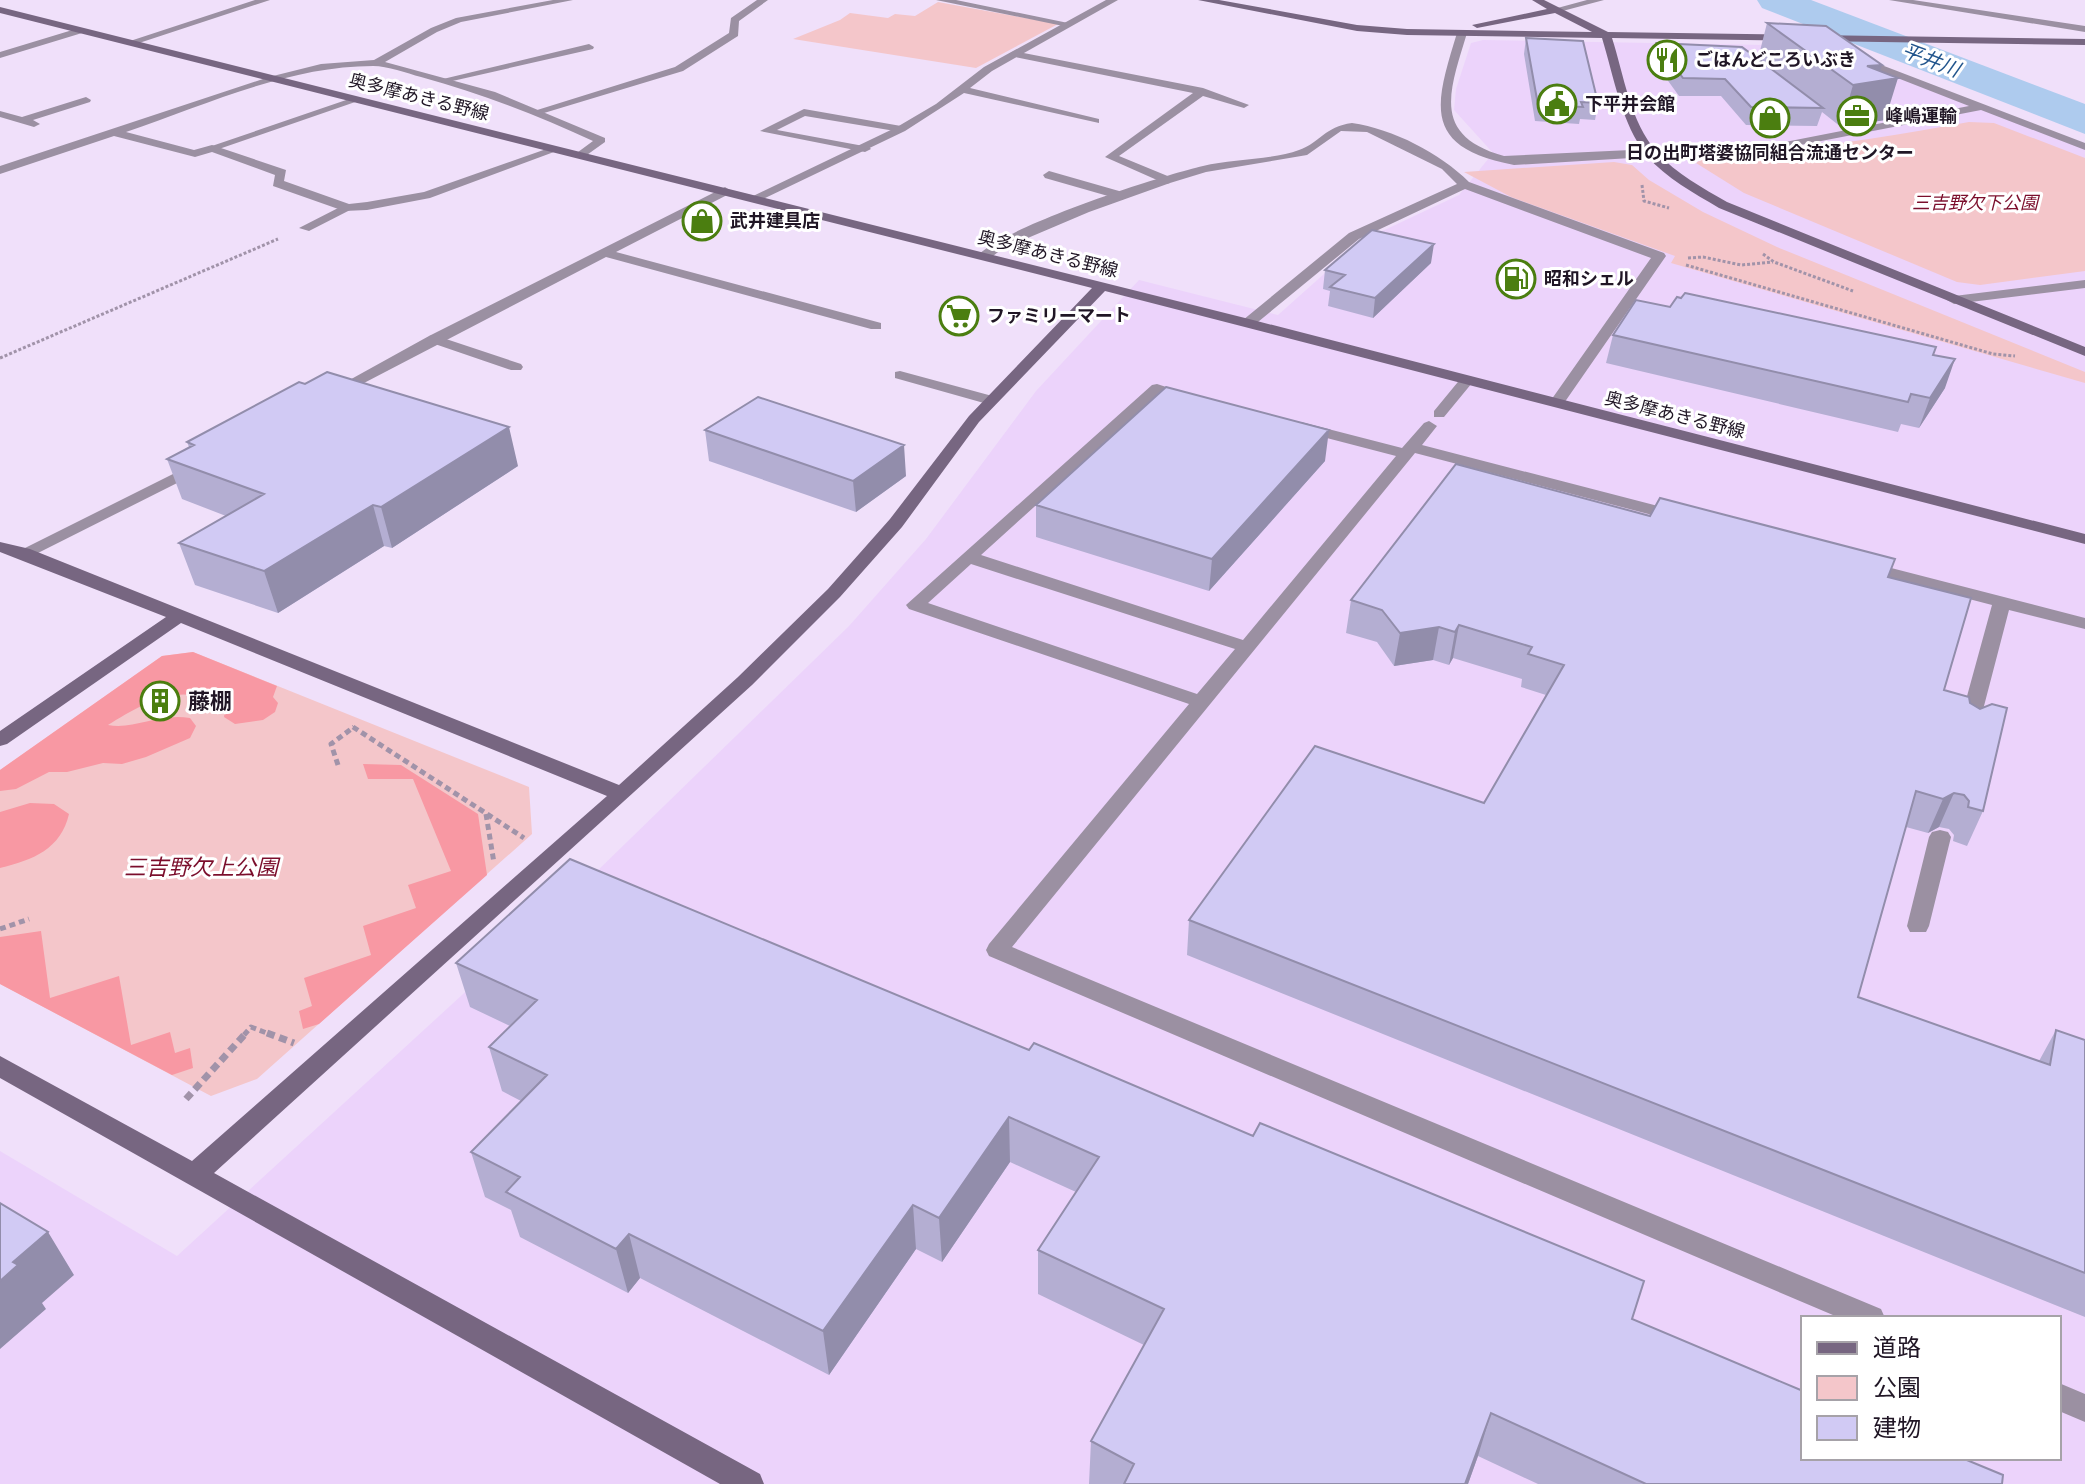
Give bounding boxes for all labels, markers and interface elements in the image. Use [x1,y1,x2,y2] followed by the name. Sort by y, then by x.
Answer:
[1898,36,1966,84] water label: 平井川
[1646,39,1688,81] restaurant icon: ごはんどころいぶき
[1695,48,1856,71] place label: ごはんどころいぶき
[347,68,492,125] street label: 奥多摩あきる野線
[1536,83,1578,125] public building icon: 下平井会館
[1585,92,1675,115] place label: 下平井会館
[1836,95,1878,137] office icon: 峰嶋運輸
[1749,97,1791,139] shop icon: 日の出町塔婆協同組合流通センター
[1885,104,1957,127] place label: 峰嶋運輸
[1626,141,1914,164] place label: 日の出町塔婆協同組合流通センター
[1912,191,2041,214] park label: 三吉野欠下公園
[681,200,723,242] shop icon: 武井建具店
[730,209,820,232] place label: 武井建具店
[976,225,1121,282] street label: 奥多摩あきる野線
[1495,258,1537,300] fuel station icon: 昭和シェル
[1544,267,1634,290] place label: 昭和シェル
[938,295,980,337] supermarket icon: ファミリーマート
[987,304,1131,327] place label: ファミリーマート
[1603,386,1748,443] street label: 奥多摩あきる野線
[139,680,181,722] building icon: 藤棚
[188,686,232,715] place label: 藤棚
[124,852,281,881] park label: 三吉野欠上公園
[1801,1316,2061,1460] legend
[1873,1331,1921,1363] text: 道路
[1873,1371,1921,1403] text: 公園
[1873,1411,1921,1443] text: 建物

